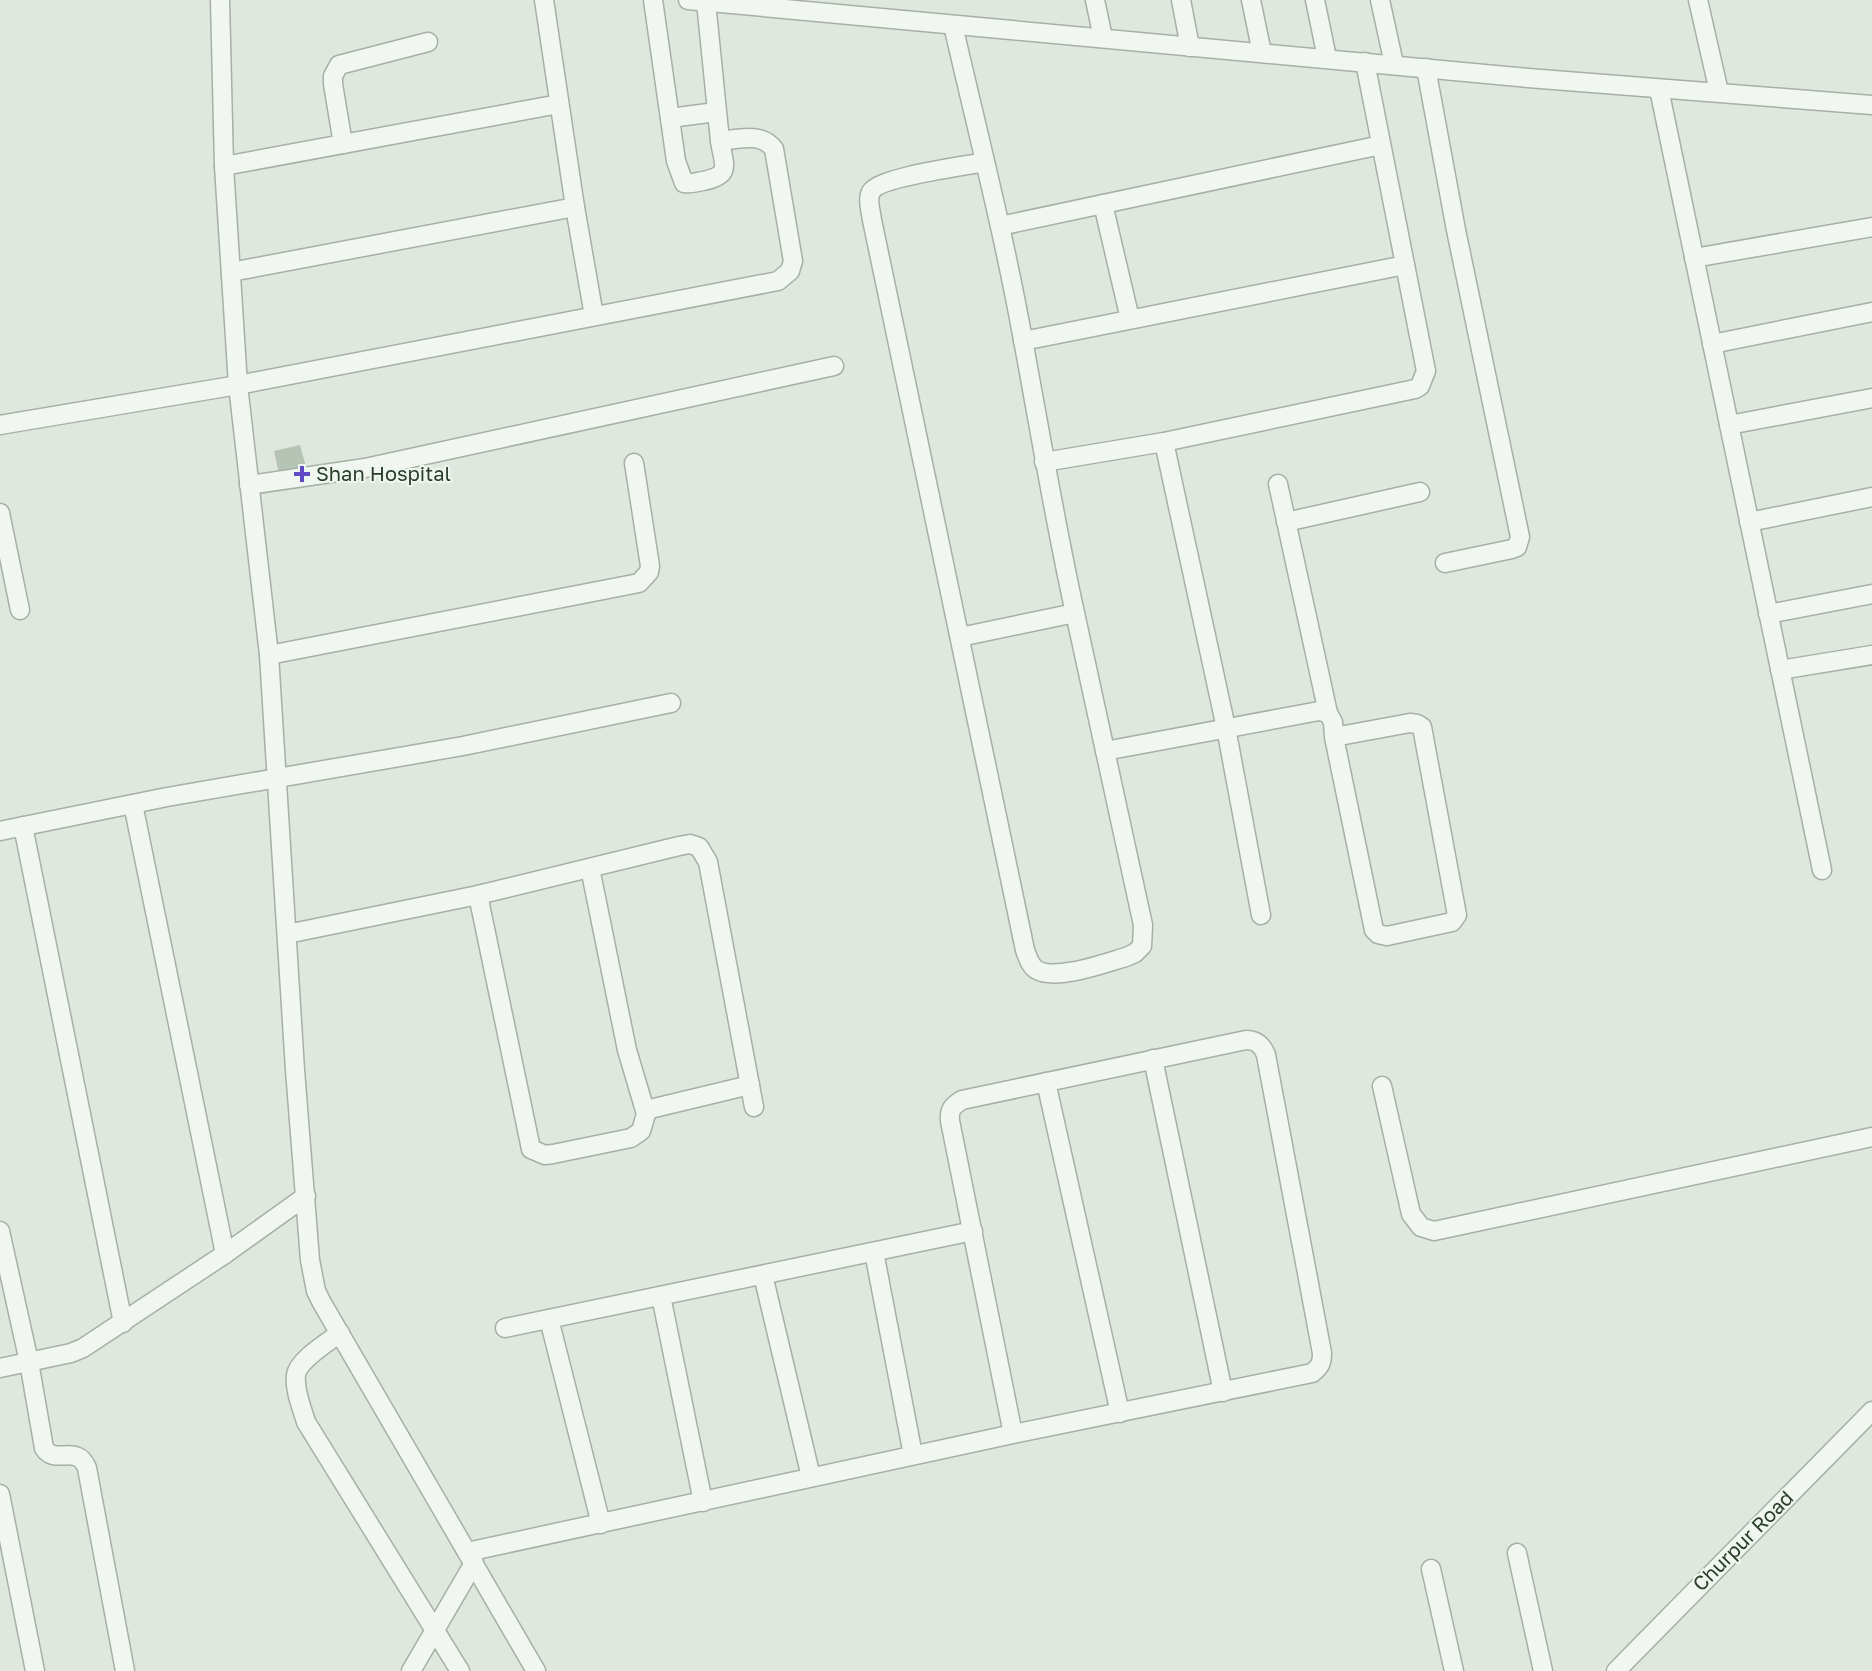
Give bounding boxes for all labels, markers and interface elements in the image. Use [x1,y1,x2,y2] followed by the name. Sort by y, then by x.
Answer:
[316,461,451,485] place label: Shan Hospital
[293,465,311,483] marker: Shan Hospital
[1687,1485,1797,1595] street label: Churpur Road

